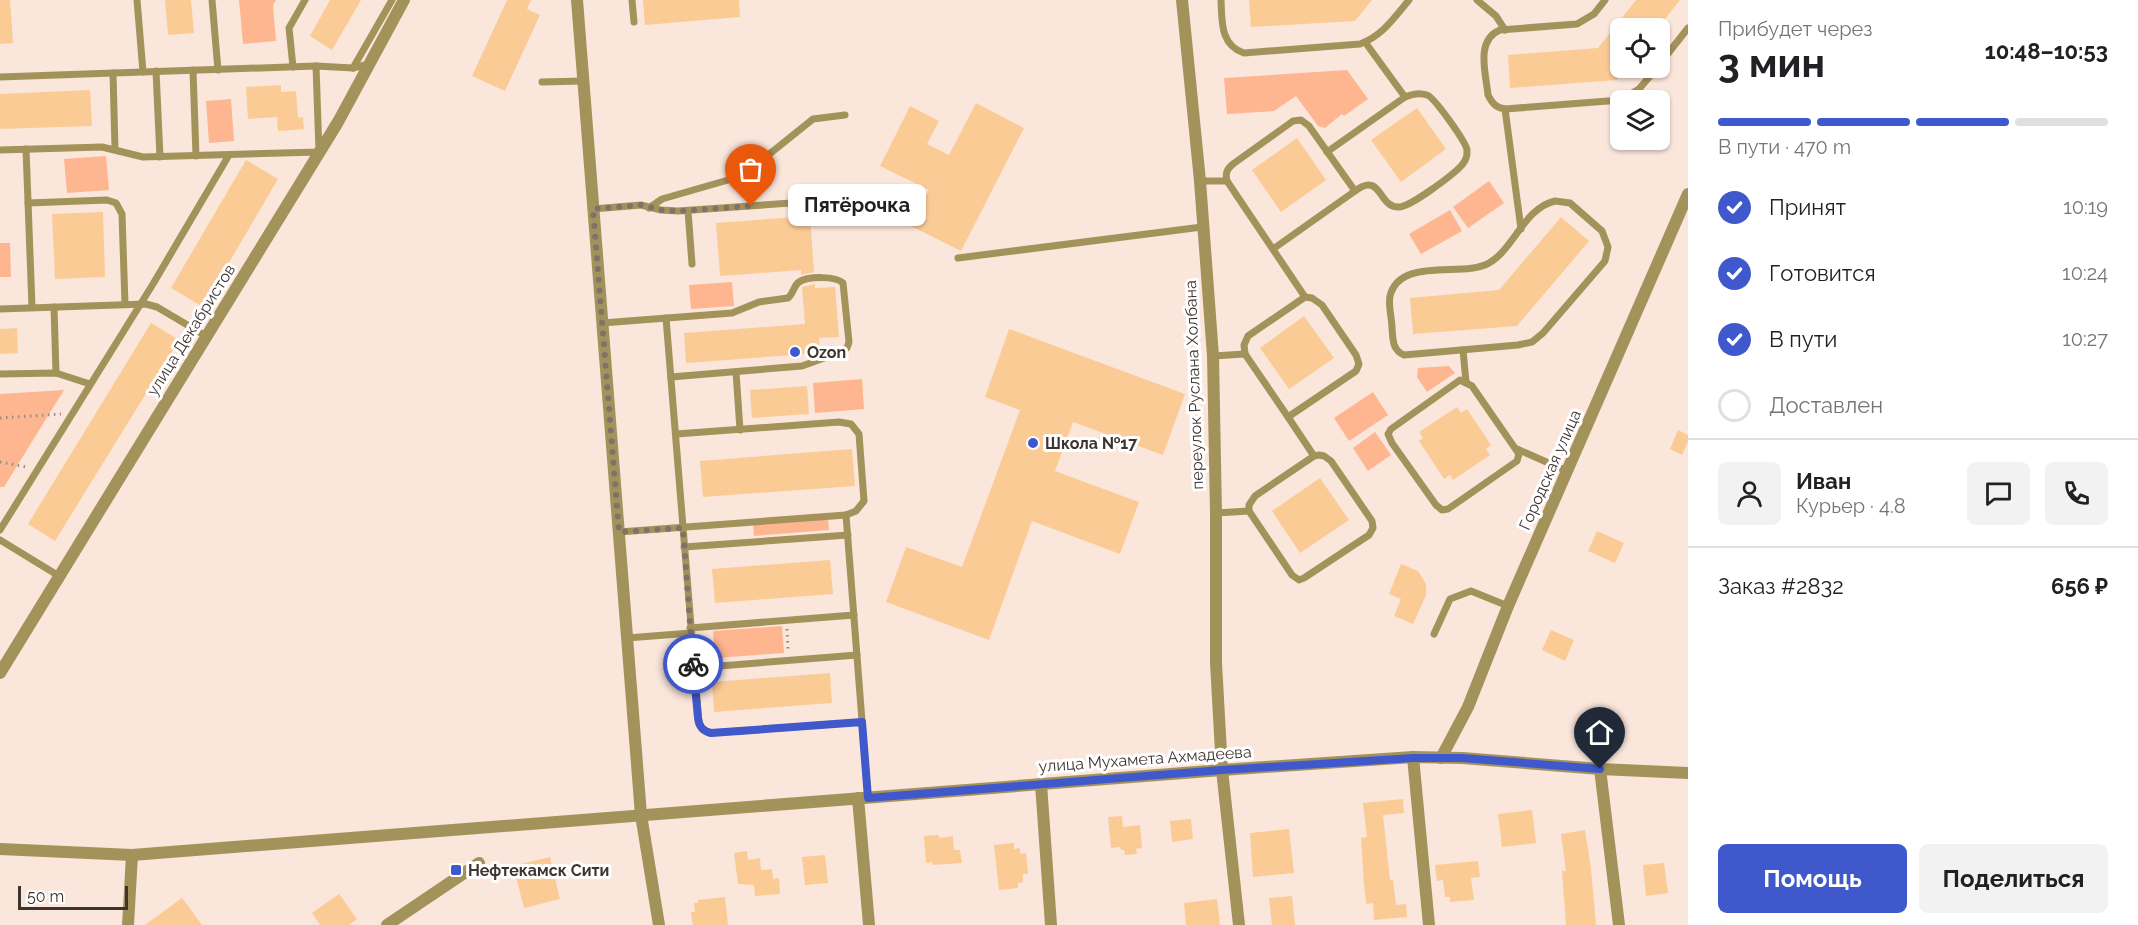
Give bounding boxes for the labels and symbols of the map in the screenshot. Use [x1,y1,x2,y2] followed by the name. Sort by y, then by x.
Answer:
[725,144,776,206] pin
[787,185,925,227] callout: Пятёрочка
[143,261,239,399] street label: улица Декабристов
[1181,280,1207,490] street label: переулок Руслана Холбана
[807,343,846,362] place label: Ozon
[788,345,802,359] marker: Ozon
[1515,407,1585,533] street label: Городская улица
[1045,434,1137,453] place label: Школа №17
[1026,436,1040,450] marker: Школа №17
[663,634,723,694] courier
[1574,707,1625,769] pin
[1038,742,1252,776] street label: улица Мухамета Ахмадеева
[468,861,609,880] place label: Нефтекамск Сити
[449,863,463,877] marker: Нефтекамск Сити
[18,883,128,910] scale bar

